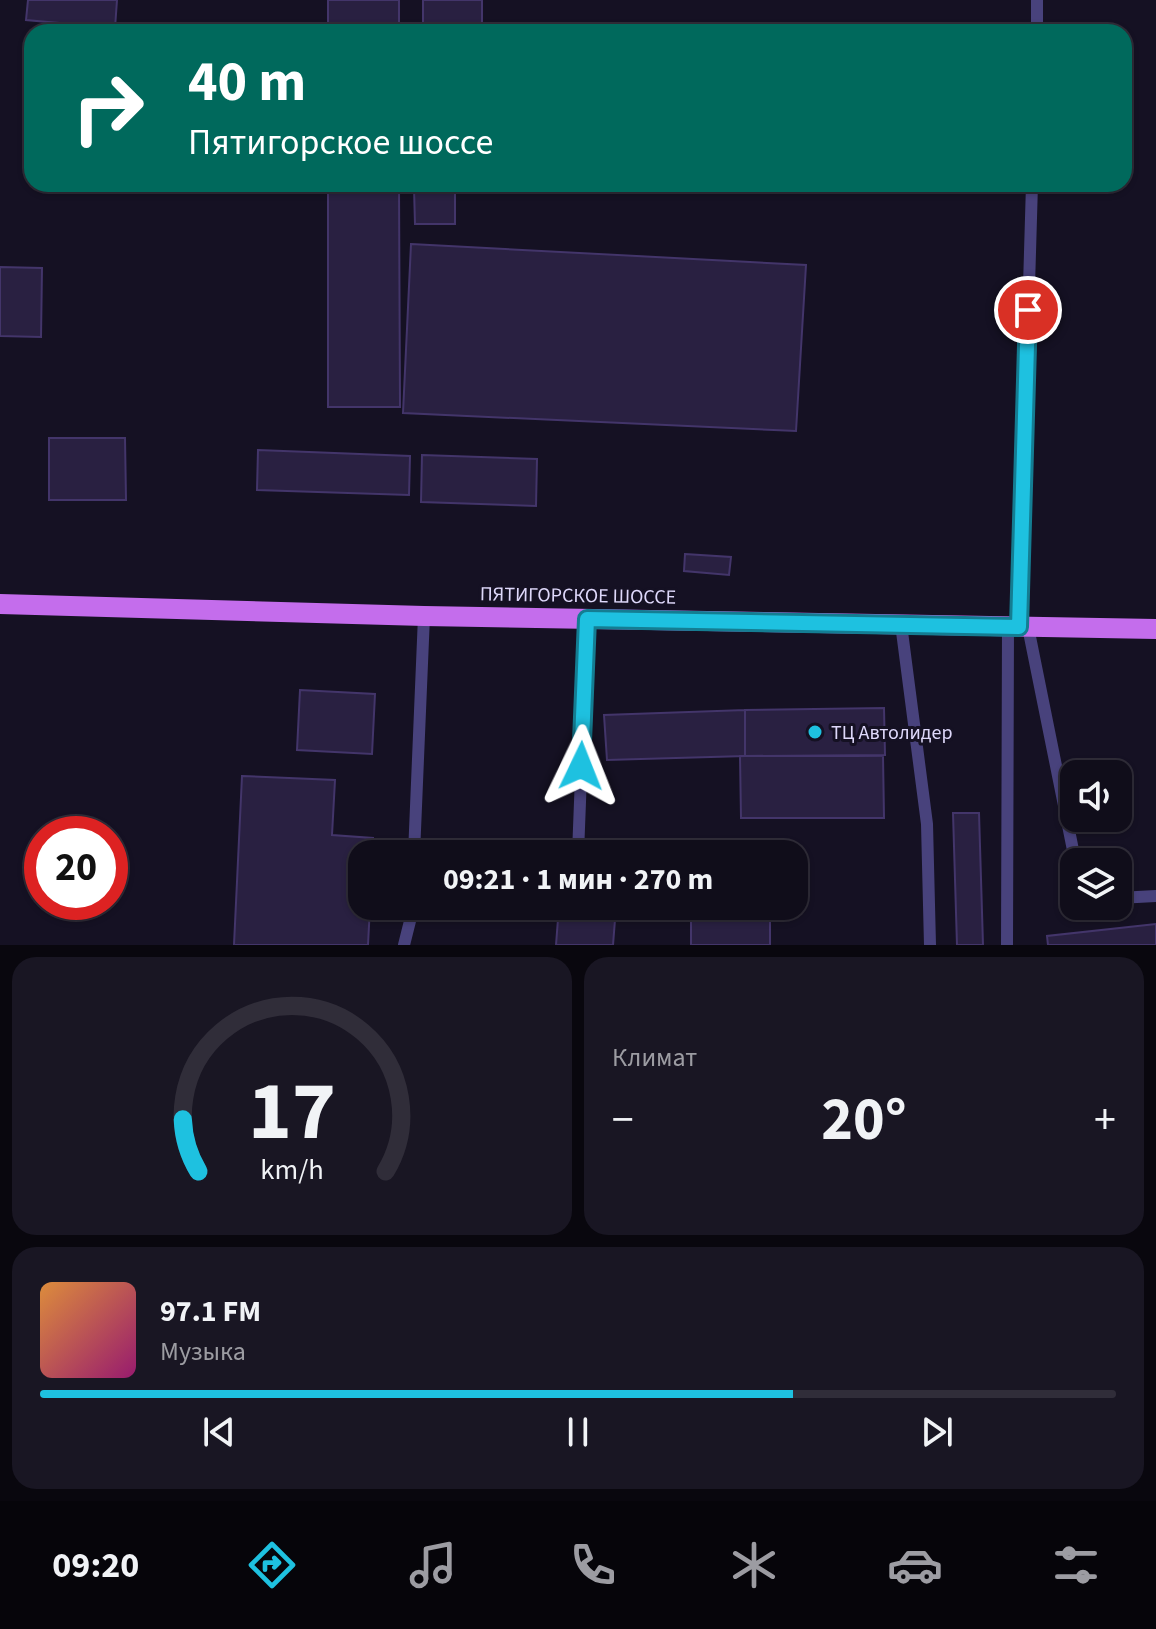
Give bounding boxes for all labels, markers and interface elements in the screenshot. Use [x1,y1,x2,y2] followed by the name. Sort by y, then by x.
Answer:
[188,43,306,122] text: 40 m
[56,56,160,160] icon: right
[188,117,493,168] text: Пятигорское шоссе
[994,276,1062,344] pin
[1006,288,1050,332] icon: arrive
[479,580,676,612] street label: ПЯТИГОРСКОЕ ШОССЕ
[831,719,953,747] place label: ТЦ Автолидер
[806,723,824,741] marker: ТЦ Автолидер
[539,724,623,808] position arrow
[1060,760,1132,920] map controls
[1060,760,1132,832] button: sound
[24,816,128,920] speed limit sign: 20
[1060,848,1132,920] button: layers
[443,858,713,901] text: 09:21 · 1 мин · 270 m
[612,1039,697,1076] text: Климат
[248,1053,336,1171] text: 17
[821,1078,907,1163] text: 20°
[612,1089,634,1152] text: −
[1094,1089,1116,1152] text: +
[260,1150,324,1190] text: km/h
[160,1290,261,1333] text: 97.1 FM
[160,1333,246,1370] text: Музыка
[197,1410,241,1454] icon: previous
[556,1410,600,1454] icon: pause
[915,1410,959,1454] icon: next
[244,1537,300,1593] icon: directions
[405,1537,461,1593] icon: music
[565,1537,621,1593] icon: phone
[726,1537,782,1593] icon: climate
[887,1537,943,1593] icon: car
[1048,1537,1104,1593] icon: filters
[52,1540,139,1591] text: 09:20

